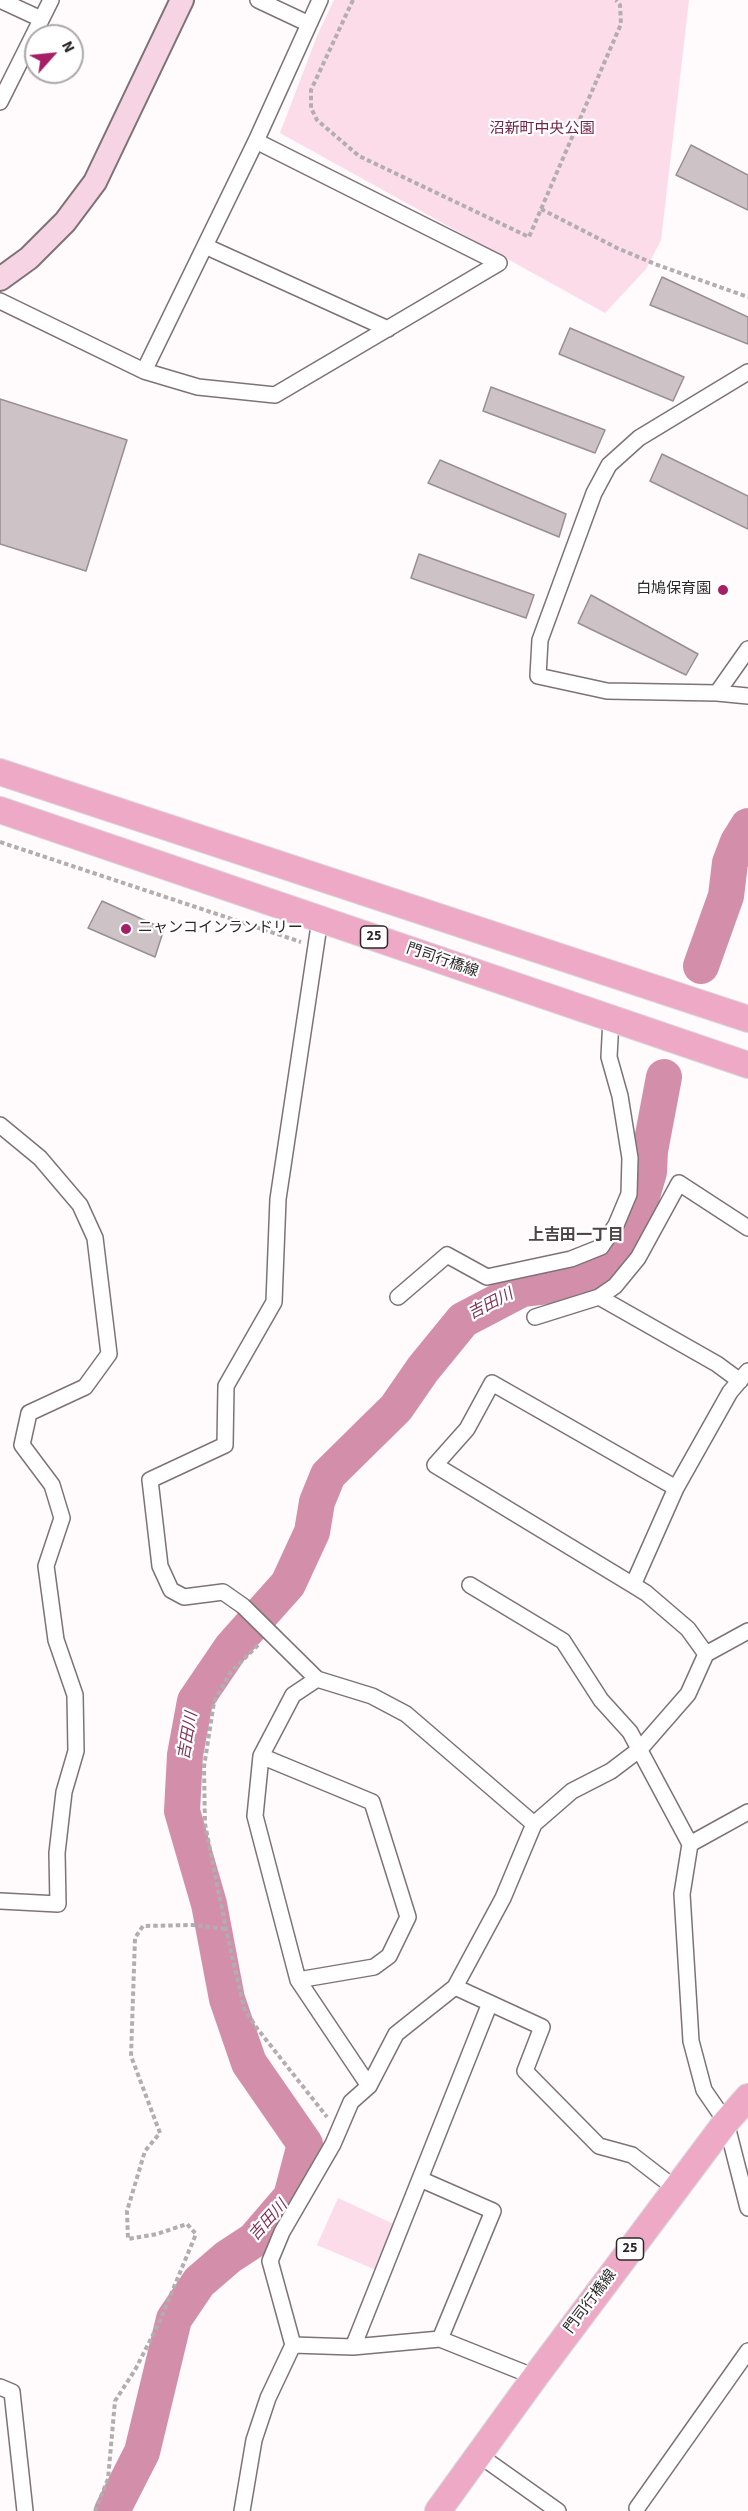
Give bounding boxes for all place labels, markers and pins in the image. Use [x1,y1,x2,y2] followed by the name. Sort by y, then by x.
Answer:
[636,581,711,599] place label: 白鳩保育園
[716,583,730,597] marker: 白鳩保育園
[138,920,303,938] place label: ニャンコインランドリー
[119,922,133,936] marker: ニャンコインランドリー

